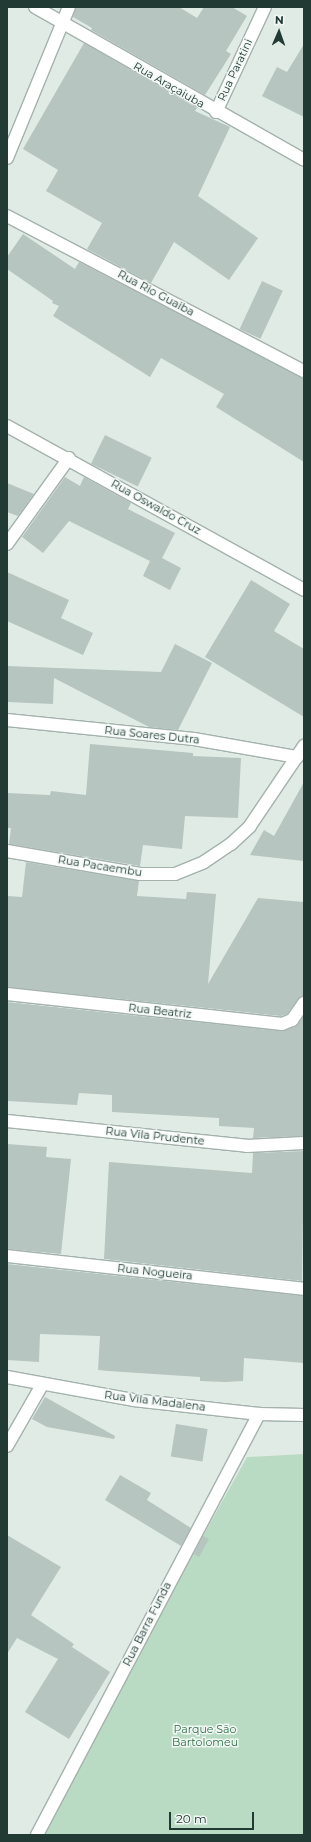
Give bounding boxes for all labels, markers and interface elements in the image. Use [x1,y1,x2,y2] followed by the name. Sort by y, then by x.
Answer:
[259,12,299,52] north arrow
[275,13,284,27] text: N
[215,37,255,103] street label: Rua Paratini
[131,59,207,111] street label: Rua Araçaiuba
[116,267,196,319] street label: Rua Rio Guaiba
[109,477,203,537] street label: Rua Oswaldo Cruz
[104,723,200,747] street label: Rua Soares Dutra
[57,853,143,879] street label: Rua Pacaembu
[128,1001,192,1021] street label: Rua Beatriz
[105,1124,205,1148] street label: Rua Vila Prudente
[117,1261,193,1283] street label: Rua Nogueira
[104,1388,206,1414] street label: Rua Vila Madalena
[120,1580,174,1668] street label: Rua Barra Funda
[172,1723,238,1749] park label: Parque São Bartolomeu
[171,1804,256,1830] scale bar
[176,1811,207,1826] text: 20 m

